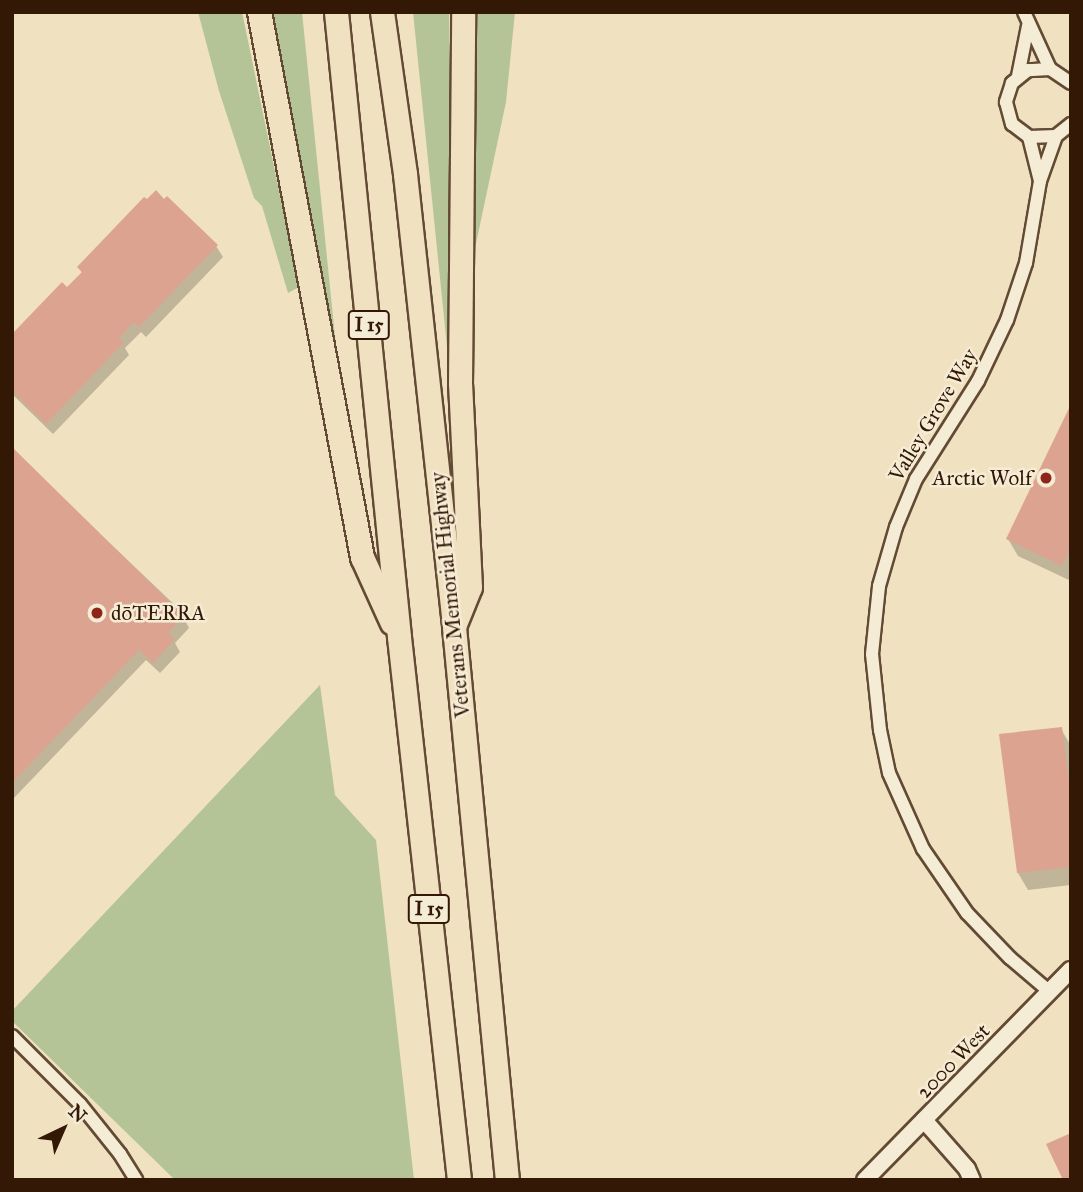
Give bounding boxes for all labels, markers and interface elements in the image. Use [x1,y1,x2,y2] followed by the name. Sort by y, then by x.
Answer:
[346,310,392,340] road number: I 15
[883,344,983,486] street label: Valley Grove Way
[932,465,1032,491] place label: Arctic Wolf
[1038,470,1054,486] marker: Arctic Wolf
[425,471,475,719] street label: Veterans Memorial Highway
[111,600,205,626] place label: dōTERRA
[89,605,105,621] marker: dōTERRA
[406,894,452,925] road number: I 15
[911,1018,995,1104] street label: 2000 West
[28,1094,98,1164] north arrow
[64,1100,92,1127] text: N

